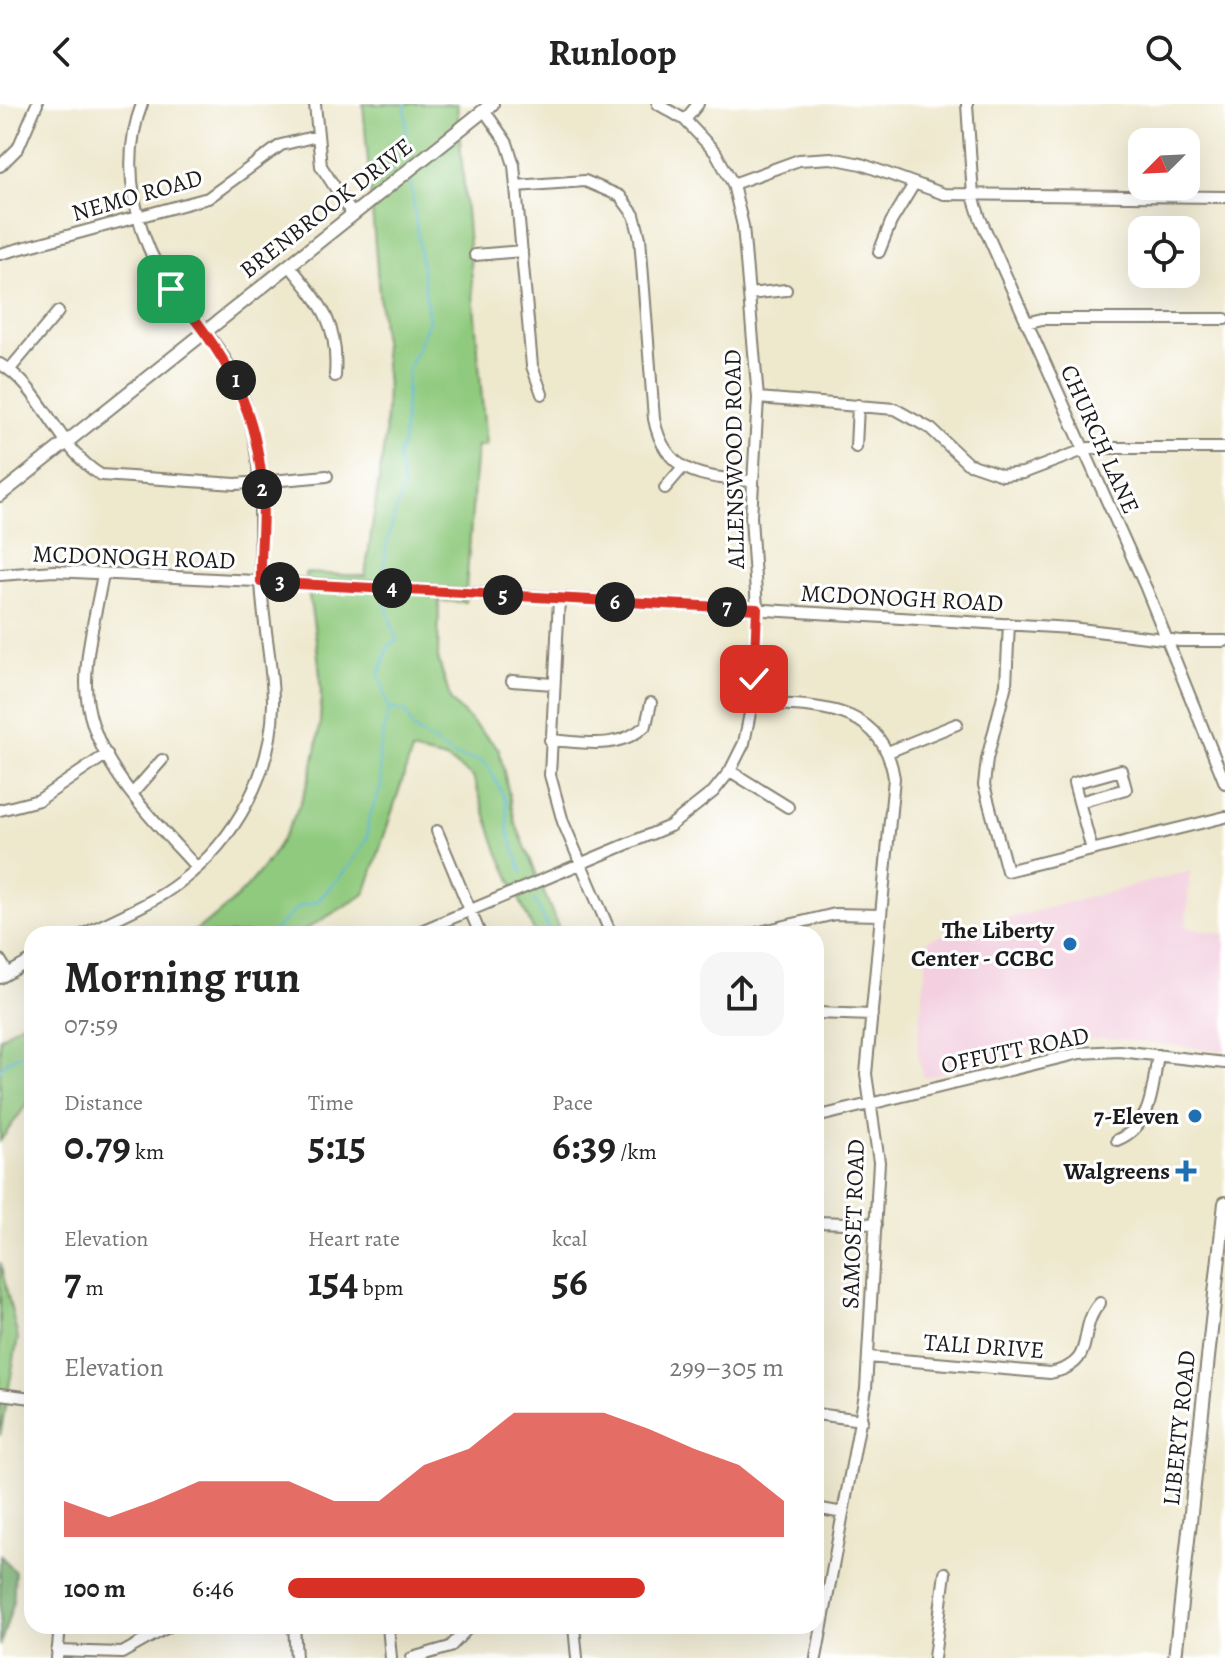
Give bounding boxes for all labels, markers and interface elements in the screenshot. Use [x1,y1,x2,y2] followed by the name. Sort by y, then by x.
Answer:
[548,28,677,77] text: Runloop
[40,30,84,74] icon: back
[1141,30,1185,74] icon: search
[1128,128,1200,200] north arrow
[1128,128,1200,288] map controls
[233,130,419,286] street label: BRENBROOK DRIVE
[68,161,206,229] street label: NEMO ROAD
[1128,216,1200,288] button: locate
[137,255,205,323] pin
[149,267,193,311] icon: arrive
[716,349,752,570] street label: ALLENSWOOD ROAD
[1053,359,1147,519] street label: CHURCH LANE
[216,360,256,400] pin: 1
[232,365,240,395] text: 1
[242,469,282,509] pin: 2
[257,474,267,504] text: 2
[32,537,236,577] street label: MCDONOGH ROAD
[260,562,300,602] pin: 3
[275,567,285,597] text: 3
[372,568,412,608] pin: 4
[387,573,397,603] text: 4
[483,575,523,615] pin: 5
[800,577,1004,619] street label: MCDONOGH ROAD
[498,580,508,610] text: 5
[595,582,635,622] pin: 6
[610,587,620,617] text: 6
[707,587,747,627] pin: 7
[722,592,732,622] text: 7
[720,645,788,713] pin
[732,657,776,701] icon: check
[911,914,1055,974] place label: The Liberty Center - CCBC
[1061,935,1079,953] marker: The Liberty Center - CCBC
[64,947,300,1007] text: Morning run
[700,952,784,1036] button: share
[64,1007,118,1042] text: 07:59
[938,1019,1092,1081] street label: OFFUTT ROAD
[64,1088,143,1118] text: Distance
[308,1088,354,1118] text: Time
[552,1088,593,1118] text: Pace
[1094,1100,1180,1132] place label: 7-Eleven
[1186,1107,1204,1125] marker: 7-Eleven
[64,1118,131,1173] text: 0.79
[308,1118,366,1173] text: 5:15
[552,1118,616,1173] text: 6:39
[131,1137,164,1167] text: km
[616,1137,657,1167] text: /km
[834,1139,872,1309] street label: SAMOSET ROAD
[1062,1155,1170,1187] place label: Walgreens
[1177,1162,1195,1180] marker: Walgreens
[64,1224,148,1254] text: Elevation
[308,1224,400,1254] text: Heart rate
[552,1224,587,1254] text: kcal
[64,1254,81,1309] text: 7
[308,1254,358,1309] text: 154
[552,1254,588,1309] text: 56
[81,1273,104,1303] text: m
[358,1273,404,1303] text: bpm
[923,1326,1045,1366] street label: TALI DRIVE
[1155,1349,1203,1507] street label: LIBERTY ROAD
[64,1350,164,1385] text: Elevation
[670,1350,784,1385] text: 299–305 m
[64,1571,126,1606] text: 100 m
[192,1571,234,1606] text: 6:46

